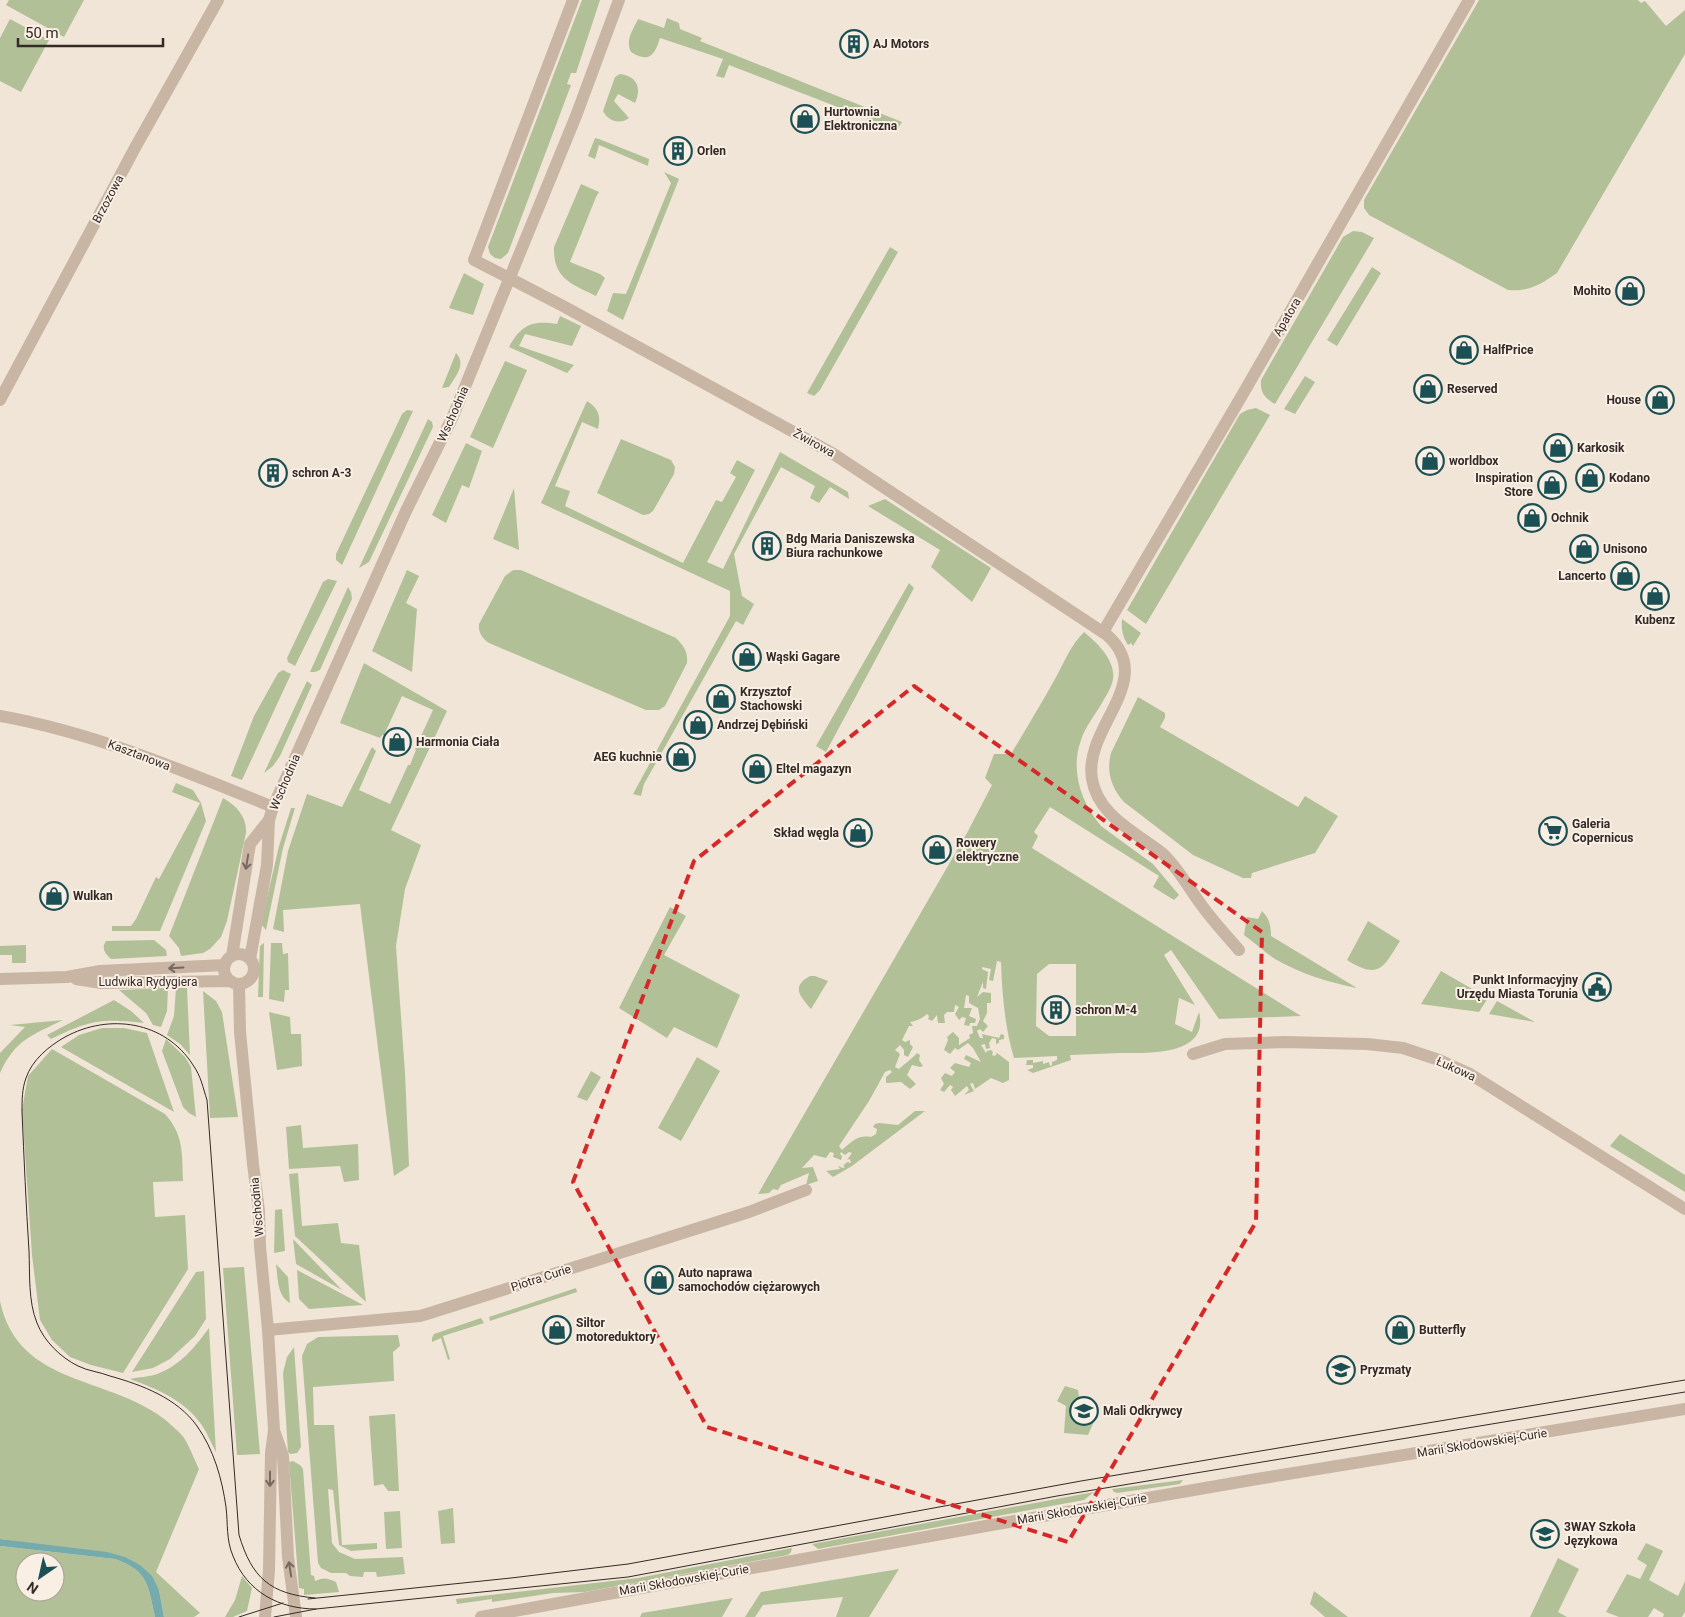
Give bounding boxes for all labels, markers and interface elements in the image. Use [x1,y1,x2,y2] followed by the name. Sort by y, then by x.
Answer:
[18,15,162,47] scale bar
[25,24,59,42] text: 50 m
[839,29,869,59] building icon: AJ Motors
[873,37,929,51] place label: AJ Motors
[790,104,820,134] shop icon: Hurtownia Elektroniczna
[824,105,898,133] place label: Hurtownia Elektroniczna
[663,136,693,166] building icon: Orlen
[697,144,726,158] place label: Orlen
[90,173,126,225] street label: Brzozowa
[1615,276,1645,306] shop icon: Mohito
[1573,284,1611,298] place label: Mohito
[1270,295,1304,339] street label: Apatora
[1449,335,1479,365] shop icon: HalfPrice
[1483,343,1534,357] place label: HalfPrice
[1413,374,1443,404] shop icon: Reserved
[1447,382,1498,396] place label: Reserved
[435,384,471,444] street label: Wschodnia
[1645,385,1675,415] shop icon: House
[1606,393,1642,407] place label: House
[791,425,838,460] street label: Żwirowa
[1543,433,1573,463] shop icon: Karkosik
[1577,441,1625,455] place label: Karkosik
[1415,446,1445,476] shop icon: worldbox
[1449,454,1499,468] place label: worldbox
[258,458,288,488] building icon: schron A-3
[1575,463,1605,493] shop icon: Kodano
[292,466,352,480] place label: schron A-3
[1537,470,1567,500] shop icon: Inspiration Store
[1475,471,1534,499] place label: Inspiration Store
[1609,471,1650,485] place label: Kodano
[1517,503,1547,533] shop icon: Ochnik
[1551,511,1589,525] place label: Ochnik
[752,531,782,561] building icon: Bdg Maria Daniszewska Biura rachunkowe
[786,532,915,560] place label: Bdg Maria Daniszewska Biura rachunkowe
[1569,534,1599,564] shop icon: Unisono
[1603,542,1647,556] place label: Unisono
[1610,561,1640,591] shop icon: Lancerto
[1558,569,1606,583] place label: Lancerto
[1640,581,1670,611] shop icon: Kubenz
[1635,613,1675,627] place label: Kubenz
[732,642,762,672] shop icon: Wąski Gagare
[766,650,841,664] place label: Wąski Gagare
[706,684,736,714] shop icon: Krzysztof Stachowski
[740,685,802,713] place label: Krzysztof Stachowski
[683,710,713,740] shop icon: Andrzej Dębiński
[717,718,808,732] place label: Andrzej Dębiński
[382,727,412,757] shop icon: Harmonia Ciała
[416,735,500,749] place label: Harmonia Ciała
[106,737,172,773] street label: Kasztanowa
[666,742,696,772] shop icon: AEG kuchnie
[594,750,663,764] place label: AEG kuchnie
[267,752,303,812] street label: Wschodnia
[742,754,772,784] shop icon: Eltel magazyn
[776,762,852,776] place label: Eltel magazyn
[1538,816,1568,846] supermarket icon: Galeria Copernicus
[1572,817,1633,845] place label: Galeria Copernicus
[843,818,873,848] shop icon: Skład węgla
[774,826,840,840] place label: Skład węgla
[922,835,952,865] shop icon: Rowery elektryczne
[956,836,1019,864] place label: Rowery elektryczne
[242,853,252,869] one-way arrow
[39,881,69,911] shop icon: Wulkan
[73,889,113,903] place label: Wulkan
[168,964,184,973] one-way arrow
[1582,972,1612,1002] public building icon: Punkt Informacyjny Urzędu Miasta Torunia
[1457,973,1579,1001] place label: Punkt Informacyjny Urzędu Miasta Torunia
[99,975,197,989] street label: Ludwika Rydygiera
[1041,995,1071,1025] building icon: schron M-4
[1075,1003,1137,1017] place label: schron M-4
[1434,1054,1478,1084] street label: Łukowa
[247,1177,267,1237] street label: Wschodnia
[509,1262,573,1294] street label: Piotra Curie
[644,1265,674,1295] shop icon: Auto naprawa samochodów ciężarowych
[678,1266,820,1294] place label: Auto naprawa samochodów ciężarowych
[542,1315,572,1345] shop icon: Siltor motoreduktory
[1385,1315,1415,1345] shop icon: Butterfly
[576,1316,657,1344] place label: Siltor motoreduktory
[1419,1323,1467,1337] place label: Butterfly
[1326,1355,1356,1385] school or university icon: Pryzmaty
[1360,1363,1412,1377] place label: Pryzmaty
[1069,1396,1099,1426] school or university icon: Mali Odkrywcy
[1103,1404,1183,1418] place label: Mali Odkrywcy
[1416,1426,1548,1460] street label: Marii Skłodowskiej-Curie
[265,1470,275,1487] one-way arrow
[1016,1491,1148,1527] street label: Marii Skłodowskiej-Curie
[1530,1519,1560,1549] school or university icon: 3WAY Szkoła Językowa
[1564,1520,1636,1548] place label: 3WAY Szkoła Językowa
[15,1552,65,1602] north arrow
[284,1561,294,1577] one-way arrow
[618,1562,750,1598] street label: Marii Skłodowskiej-Curie
[24,1578,41,1597] text: N

